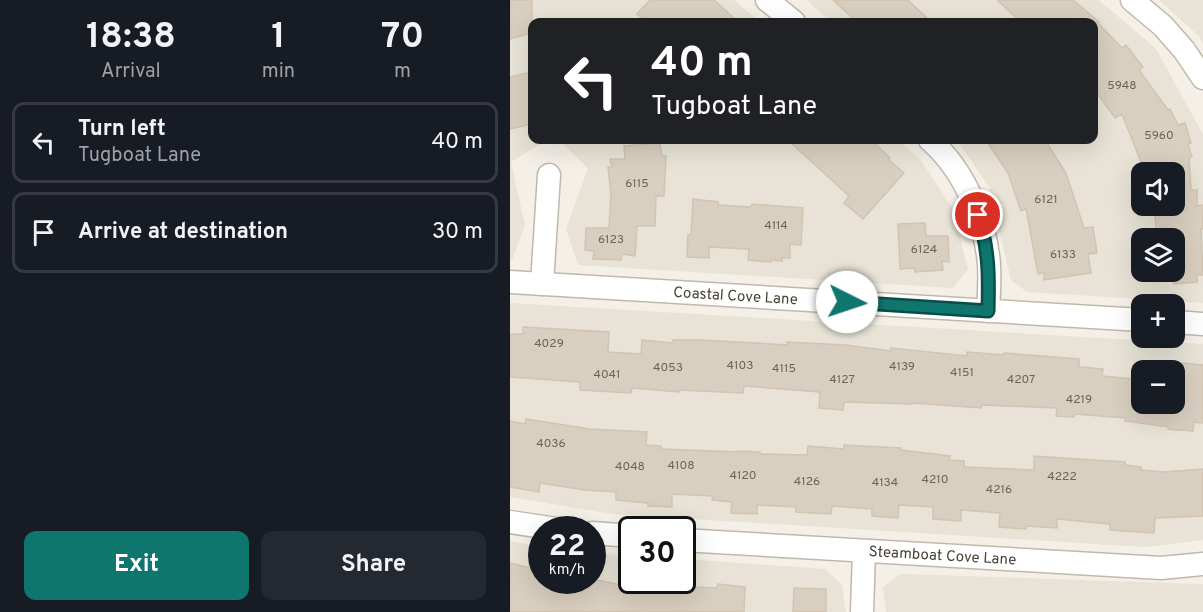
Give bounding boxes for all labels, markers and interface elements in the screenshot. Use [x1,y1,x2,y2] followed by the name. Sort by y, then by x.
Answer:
[86,15,176,61] text: 18:38
[271,15,286,61] text: 1
[381,15,424,61] text: 70
[651,38,753,91] text: 40 m
[552,42,630,120] icon: left
[101,59,161,85] text: Arrival
[262,59,295,85] text: min
[394,59,411,85] text: m
[1107,78,1137,94] house number: 5948
[651,90,817,124] text: Tugboat Lane
[78,116,166,143] text: Turn left
[27,126,60,159] icon: left
[1144,128,1174,144] house number: 5960
[431,129,483,156] text: 40 m
[78,143,201,169] text: Tugboat Lane
[1131,162,1185,414] map controls
[1131,162,1185,216] button: sound
[625,176,649,192] house number: 6115
[952,189,1003,240] pin
[1034,192,1058,208] house number: 6121
[961,198,994,231] icon: arrive
[27,216,60,249] icon: arrive
[764,218,788,234] house number: 4114
[78,219,288,246] text: Arrive at destination
[432,219,483,246] text: 30 m
[1131,228,1185,282] button: layers
[598,232,624,248] house number: 6123
[911,242,937,258] house number: 6124
[1050,247,1076,263] house number: 6133
[815,270,879,334] position arrow
[673,284,798,310] street label: Coastal Cove Lane
[1131,294,1185,348] button: +
[534,336,564,352] house number: 4029
[727,358,753,374] house number: 4103
[889,359,915,375] house number: 4139
[653,360,683,376] house number: 4053
[1131,360,1185,414] button: −
[772,361,796,377] house number: 4115
[950,365,974,381] house number: 4151
[593,367,621,383] house number: 4041
[829,372,855,388] house number: 4127
[1007,372,1035,388] house number: 4207
[1066,392,1092,408] house number: 4219
[536,436,566,452] house number: 4036
[668,458,694,474] house number: 4108
[615,459,645,475] house number: 4048
[730,468,756,484] house number: 4120
[1047,469,1077,485] house number: 4222
[922,472,948,488] house number: 4210
[794,474,820,490] house number: 4126
[872,475,898,491] house number: 4134
[986,482,1012,498] house number: 4216
[618,516,696,594] speed limit sign: 30
[549,529,585,566] text: 22
[24,531,249,600] button: Exit
[261,531,486,600] button: Share
[868,543,1017,571] street label: Steamboat Cove Lane
[549,561,585,580] text: km/h

